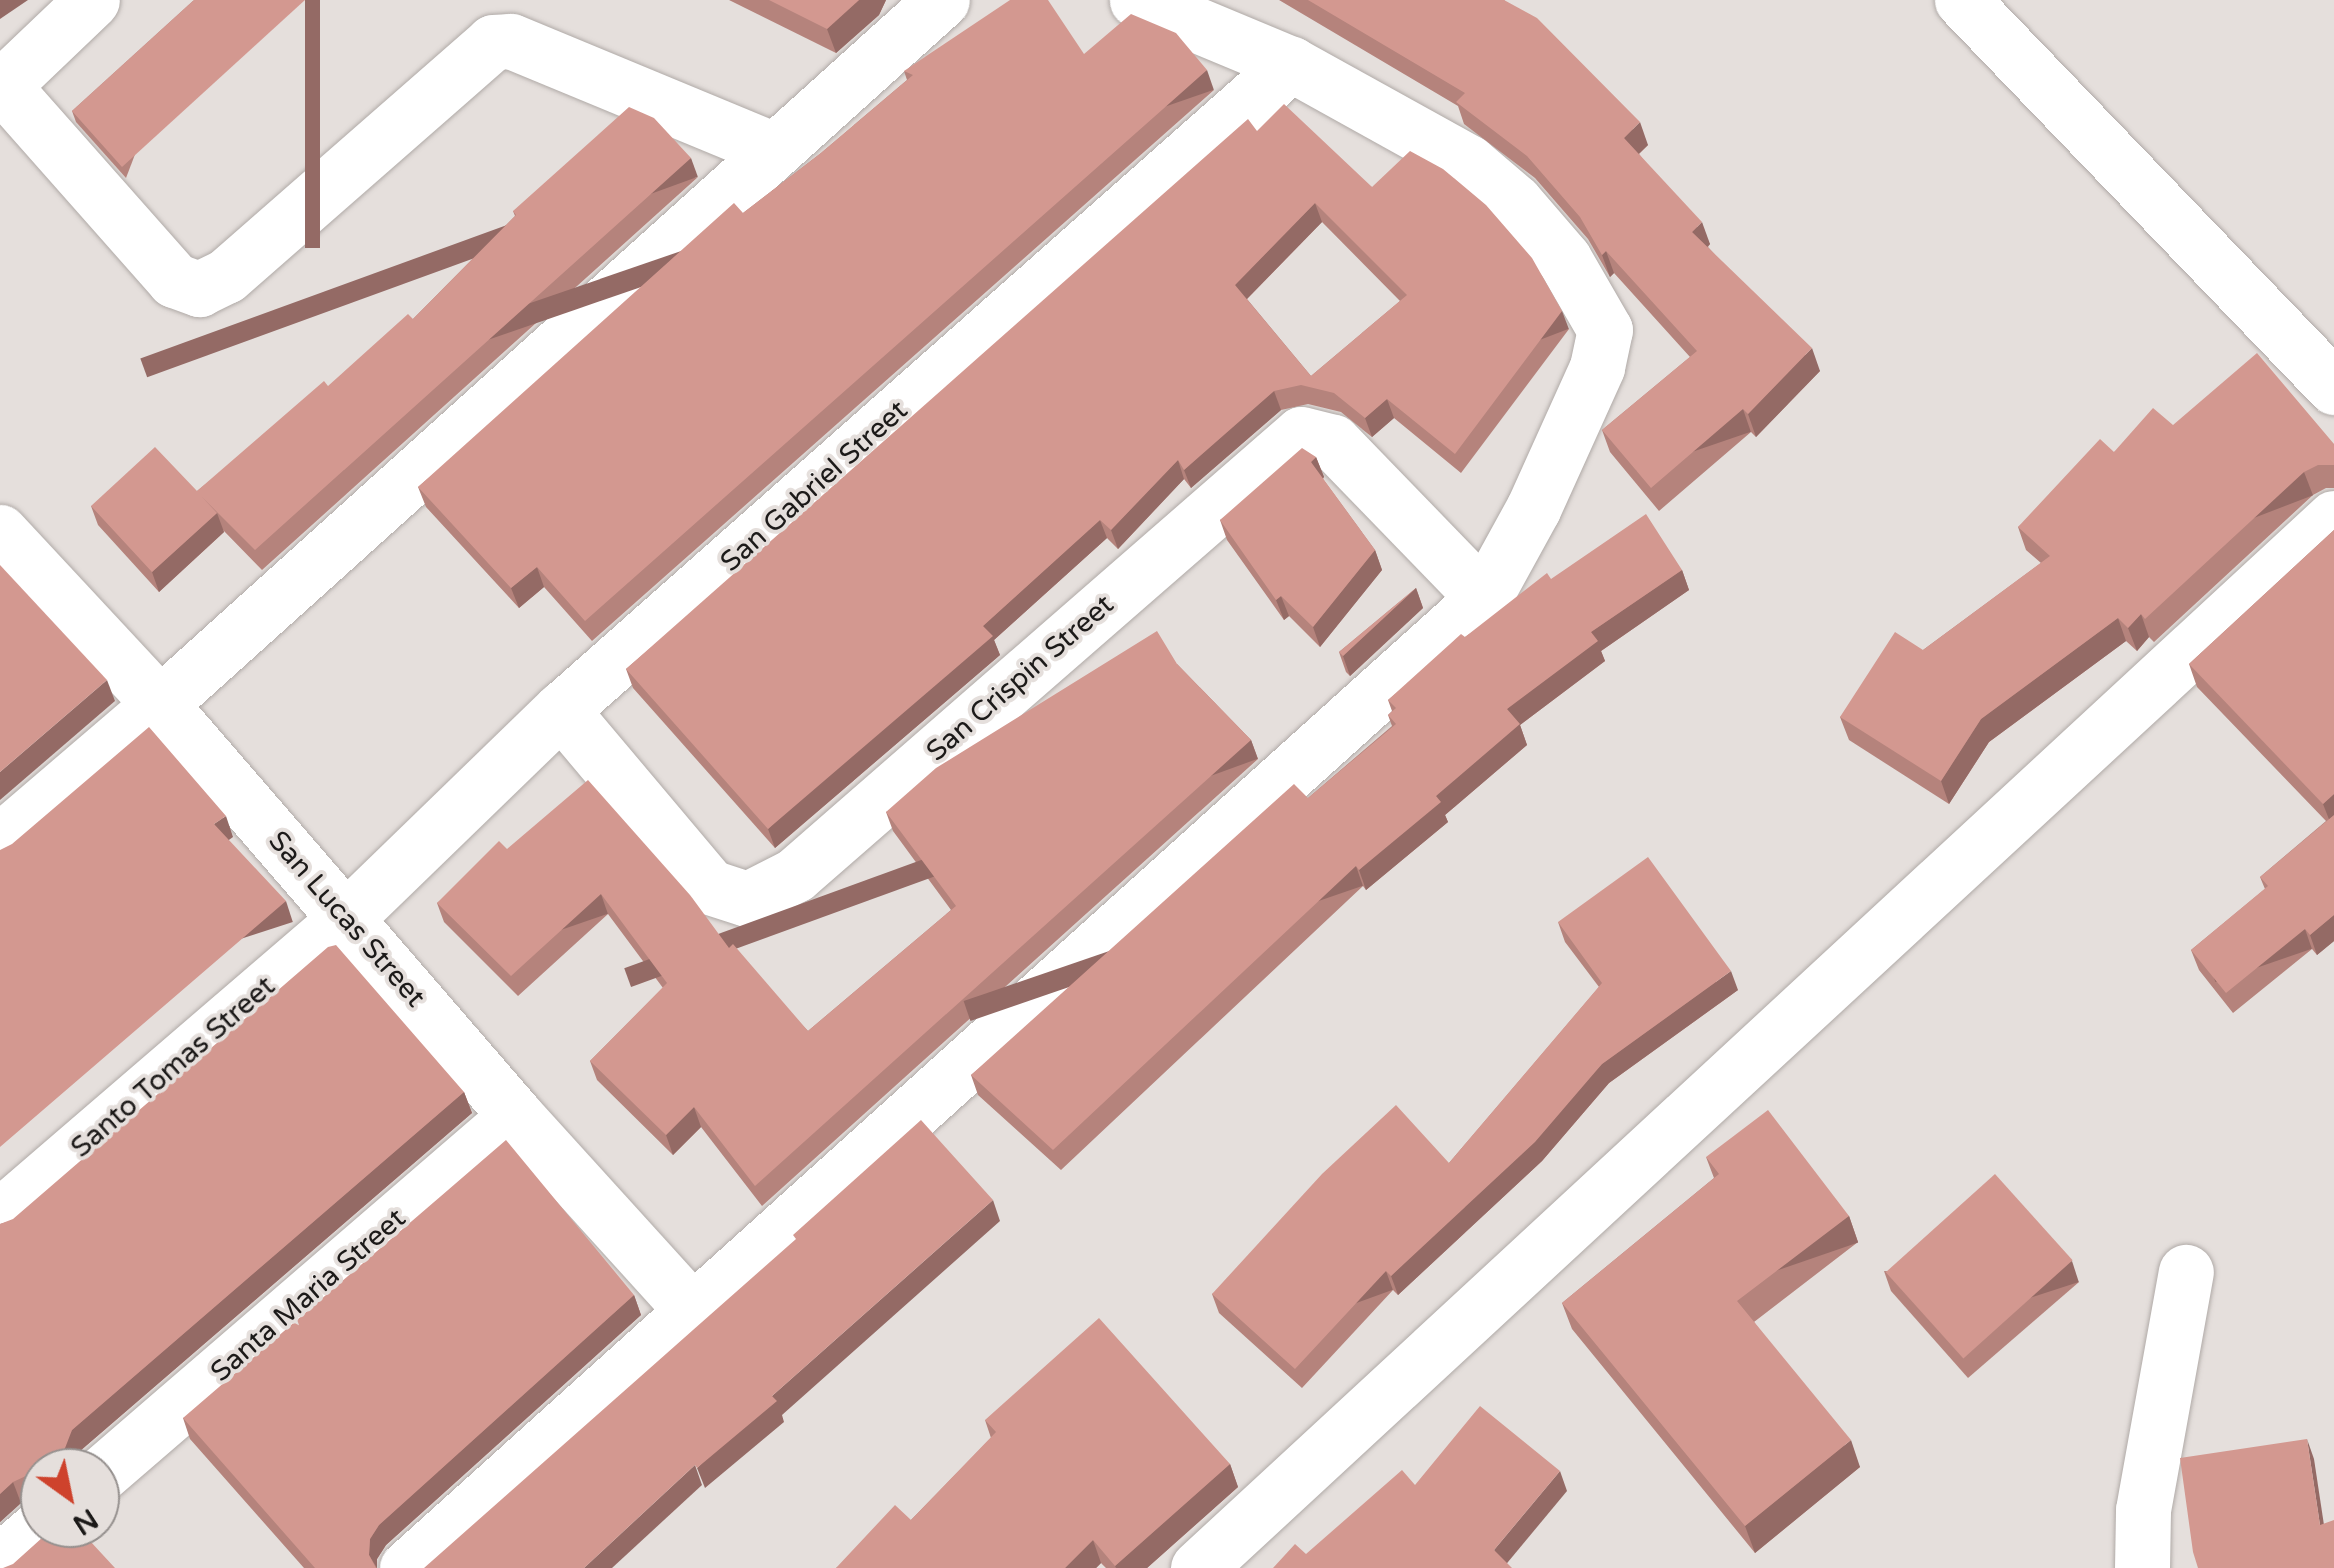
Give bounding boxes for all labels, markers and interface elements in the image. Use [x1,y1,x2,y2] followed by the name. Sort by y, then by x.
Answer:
[714,393,914,579] street label: San Gabriel Street
[920,588,1120,768] street label: San Crispin Street
[262,824,432,1014] street label: San Lucas Street
[64,969,282,1165] street label: Santo Tomas Street
[204,1201,412,1389] street label: Santa Maria Street
[20,1448,120,1548] north arrow
[67,1501,104,1542] text: N

